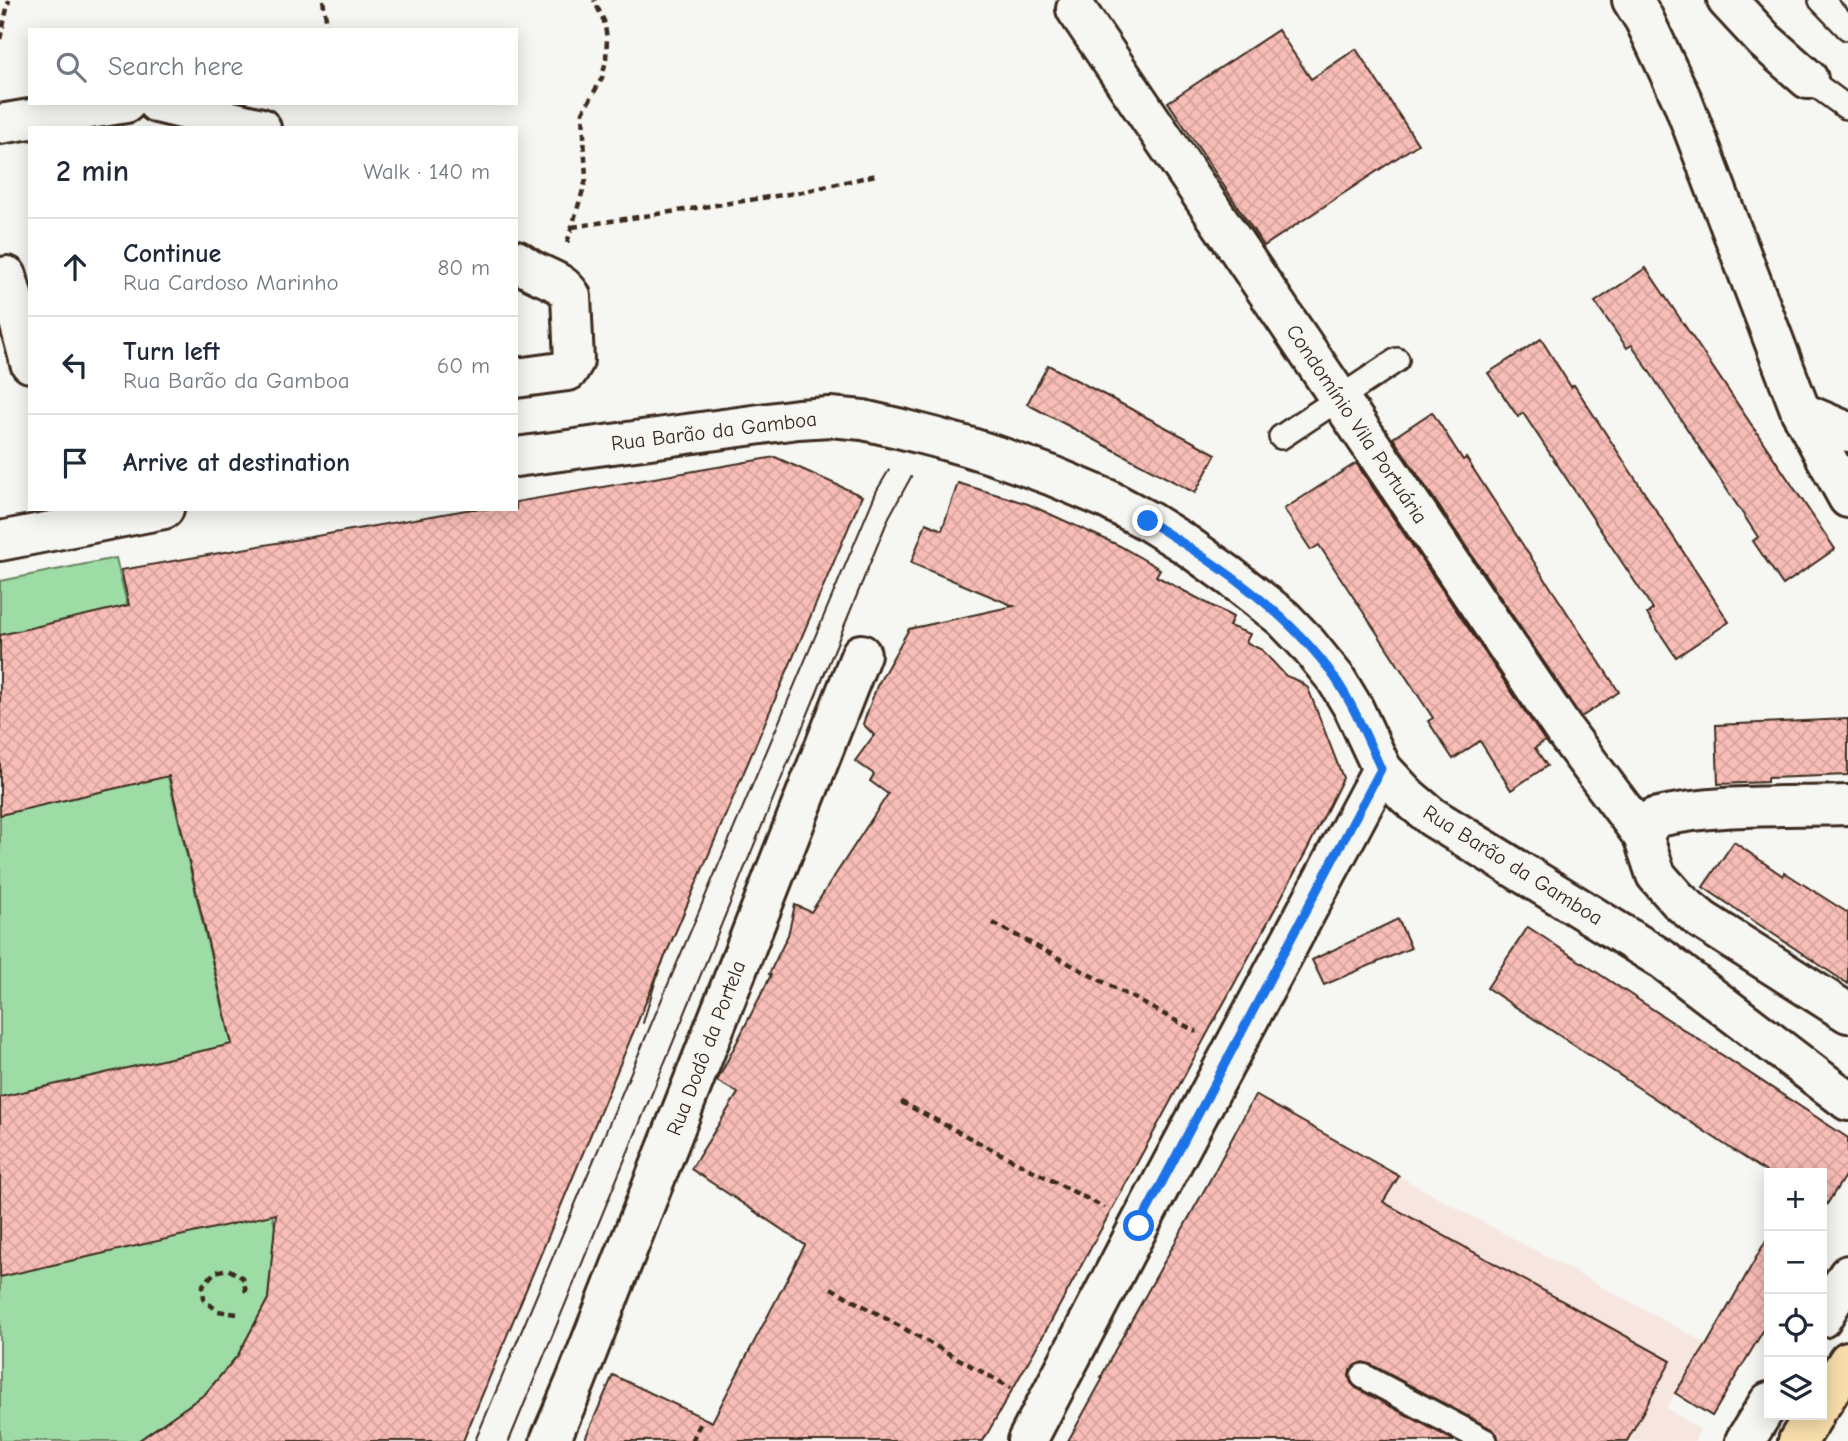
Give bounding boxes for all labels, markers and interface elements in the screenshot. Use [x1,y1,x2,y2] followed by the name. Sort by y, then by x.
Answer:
[28,28,518,105] search box
[52,48,90,86] icon: search
[108,52,243,82] text: Search here
[56,154,129,189] text: 2 min
[363,158,490,185] text: Walk · 140 m
[123,239,221,269] text: Continue
[56,248,94,286] icon: ahead
[437,254,490,281] text: 80 m
[123,269,339,296] text: Rua Cardoso Marinho
[1281,320,1433,528] street label: Condomínio Vila Portuária
[123,337,220,367] text: Turn left
[56,346,94,384] icon: left
[437,352,490,379] text: 60 m
[123,367,350,394] text: Rua Barão da Gamboa
[610,406,818,456] street label: Rua Barão da Gamboa
[56,444,94,482] icon: arrive
[123,448,350,478] text: Arrive at destination
[1132,505,1163,536] route end
[1419,800,1607,930] street label: Rua Barão da Gamboa
[662,957,750,1139] street label: Rua Dodô da Portela
[1764,1168,1827,1420] map controls
[1764,1168,1827,1231] button: +
[1123,1210,1154,1241] route start
[1764,1231,1827,1294] button: −
[1764,1294,1827,1357] button: locate
[1764,1357,1827,1420] button: layers

